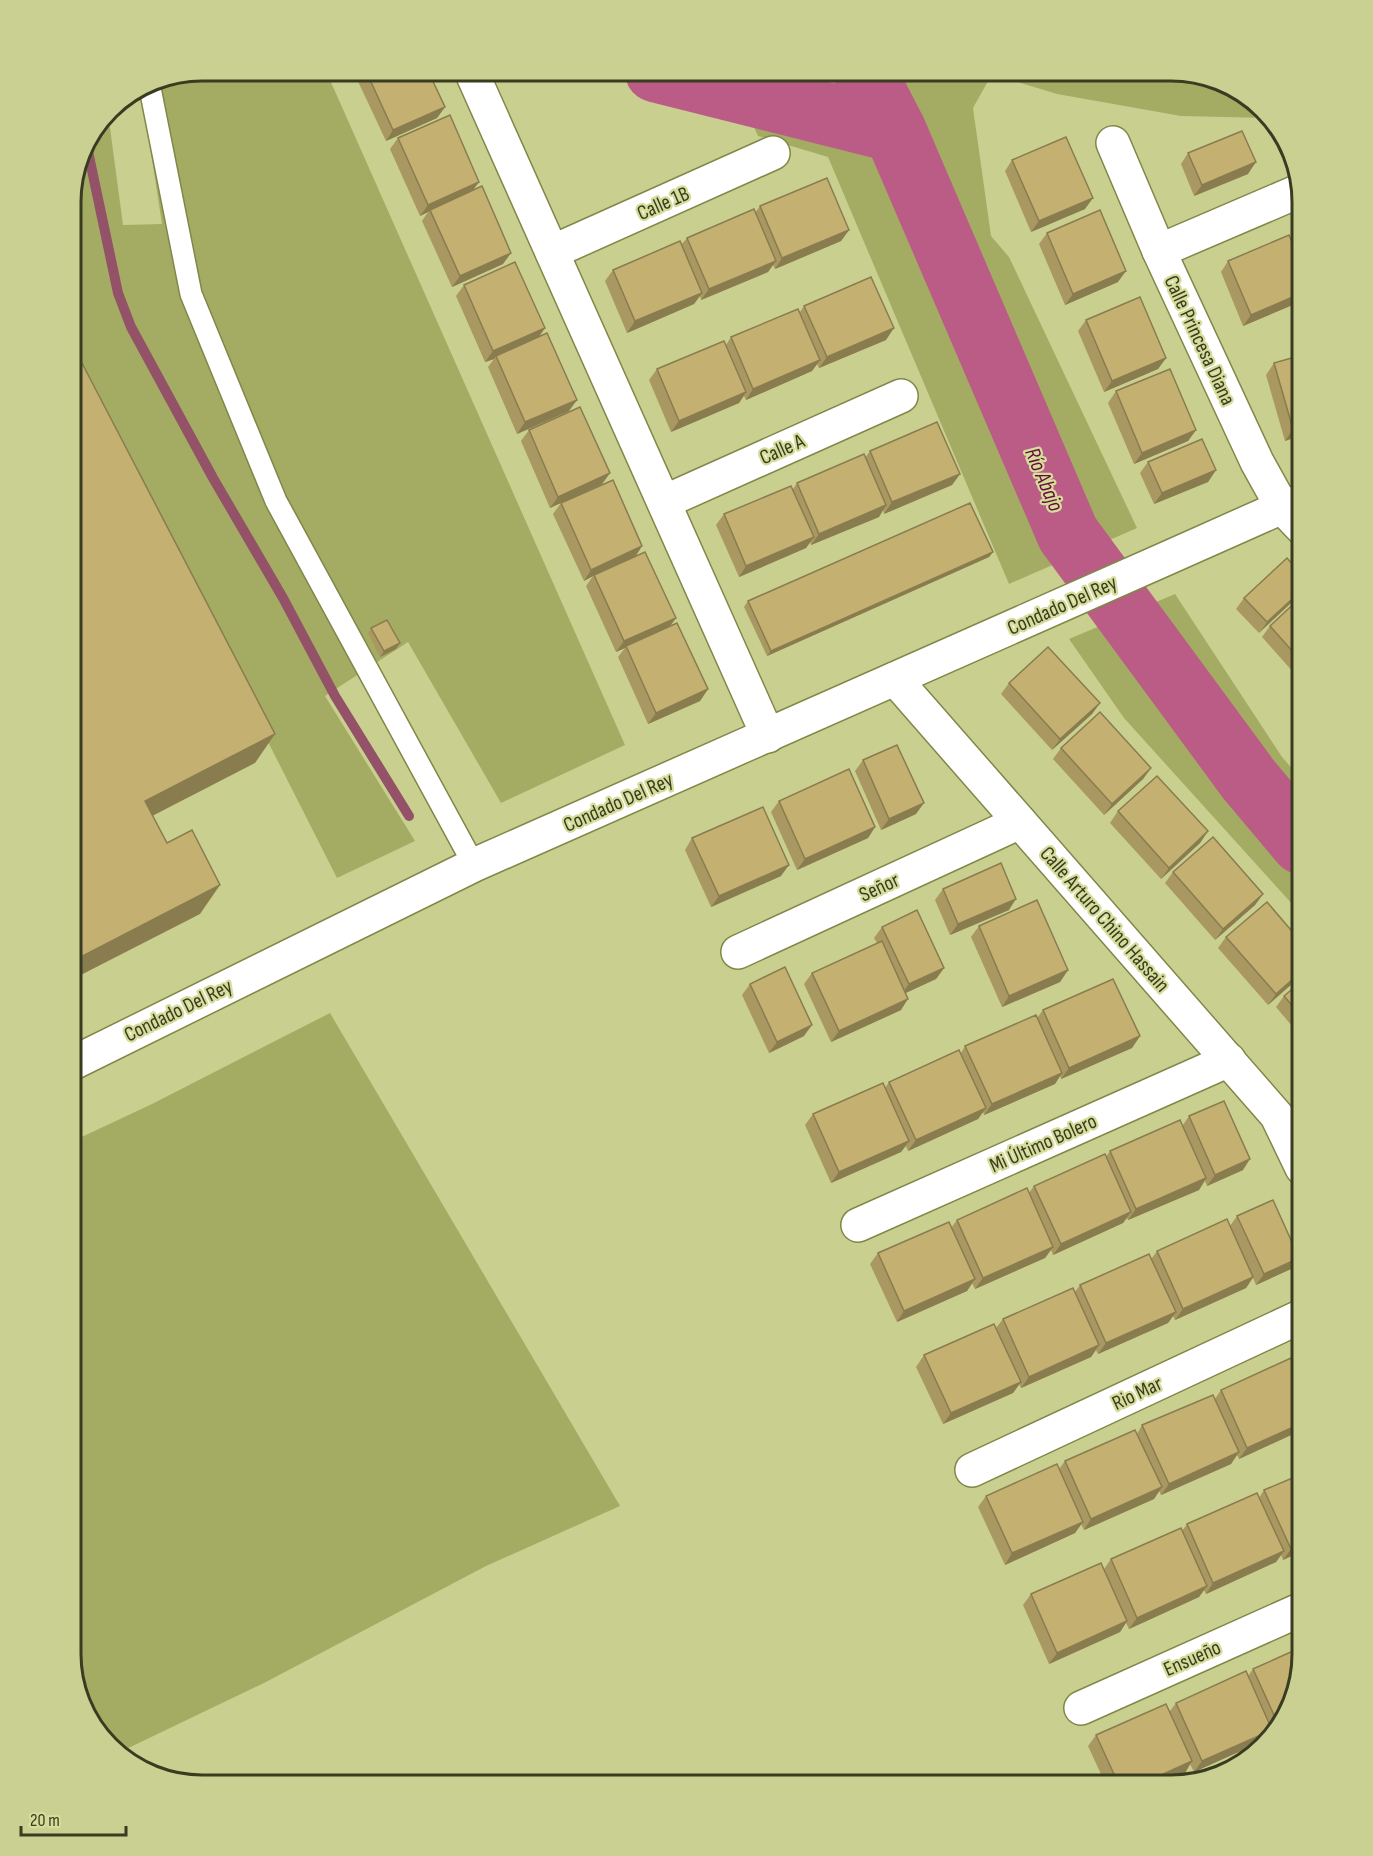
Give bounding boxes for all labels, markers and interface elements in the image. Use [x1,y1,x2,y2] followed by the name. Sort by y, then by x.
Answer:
[633,181,693,226] street label: Calle 1B
[1159,271,1241,409] street label: Calle Princesa Diana
[756,428,809,470] street label: Calle A
[1018,444,1069,516] water label: Río Abajo
[1004,570,1121,641] street label: Condado Del Rey
[560,767,677,838] street label: Condado Del Rey
[1035,841,1175,997] street label: Calle Arturo Chino Hassain
[855,867,903,907] street label: Señor
[120,974,236,1047] street label: Condado Del Rey
[986,1109,1101,1178] street label: Mi Último Bolero
[1108,1371,1166,1416] street label: Rio Mar
[1160,1635,1225,1682] street label: Ensueño
[21,1799,126,1837] scale bar
[30,1810,60,1831] text: 20 m

